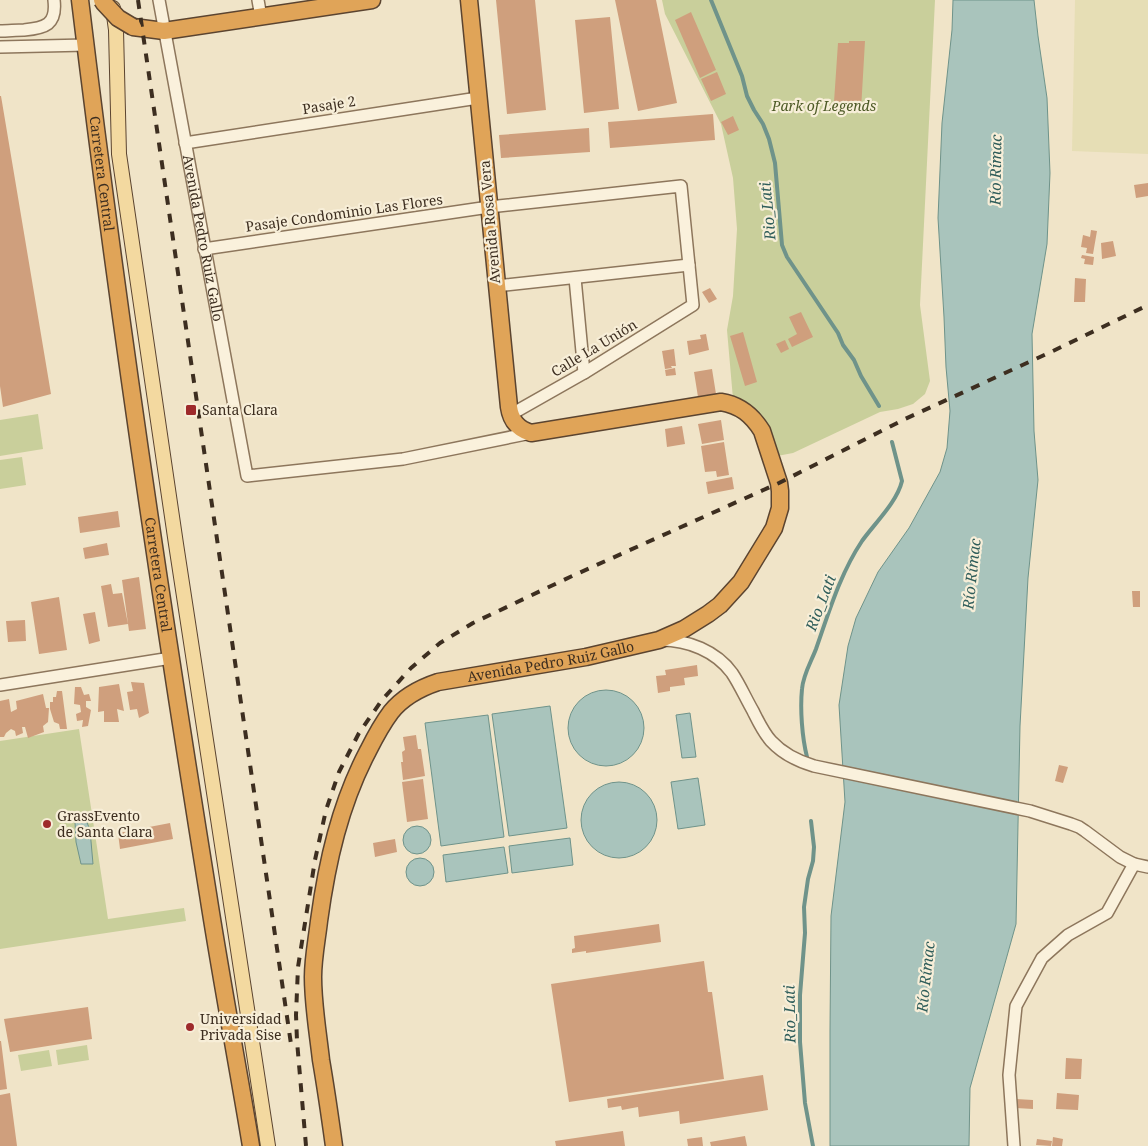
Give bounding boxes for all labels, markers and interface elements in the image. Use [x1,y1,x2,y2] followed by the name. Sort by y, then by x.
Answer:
[301,91,357,118] street label: Pasaje 2
[771,96,877,115] park label: Park of Legends
[85,115,119,233] street label: Carretera Central
[984,134,1006,207] water label: Río Rímac
[179,153,228,323] street label: Avenida Pedro Ruiz Gallo
[475,160,504,284] street label: Avenida Rosa Vera
[754,181,780,242] water label: Rio_Lati
[244,189,444,236] street label: Pasaje Condominio Las Flores
[547,314,640,381] street label: Calle La Unión
[202,400,278,419] place label: Santa Clara
[184,403,198,417] marker: Santa Clara
[141,516,177,634] street label: Carretera Central
[957,537,985,611] water label: Río Rímac
[800,572,840,634] water label: Rio_Lati
[466,636,636,686] street label: Avenida Pedro Ruiz Gallo
[57,806,153,841] place label: GrassEvento de Santa Clara
[41,818,53,830] marker: GrassEvento de Santa Clara
[911,940,939,1014] water label: Río Rímac
[778,984,800,1044] water label: Rio_Lati
[200,1009,282,1044] place label: Universidad Privada Sise
[184,1021,196,1033] marker: Universidad Privada Sise

